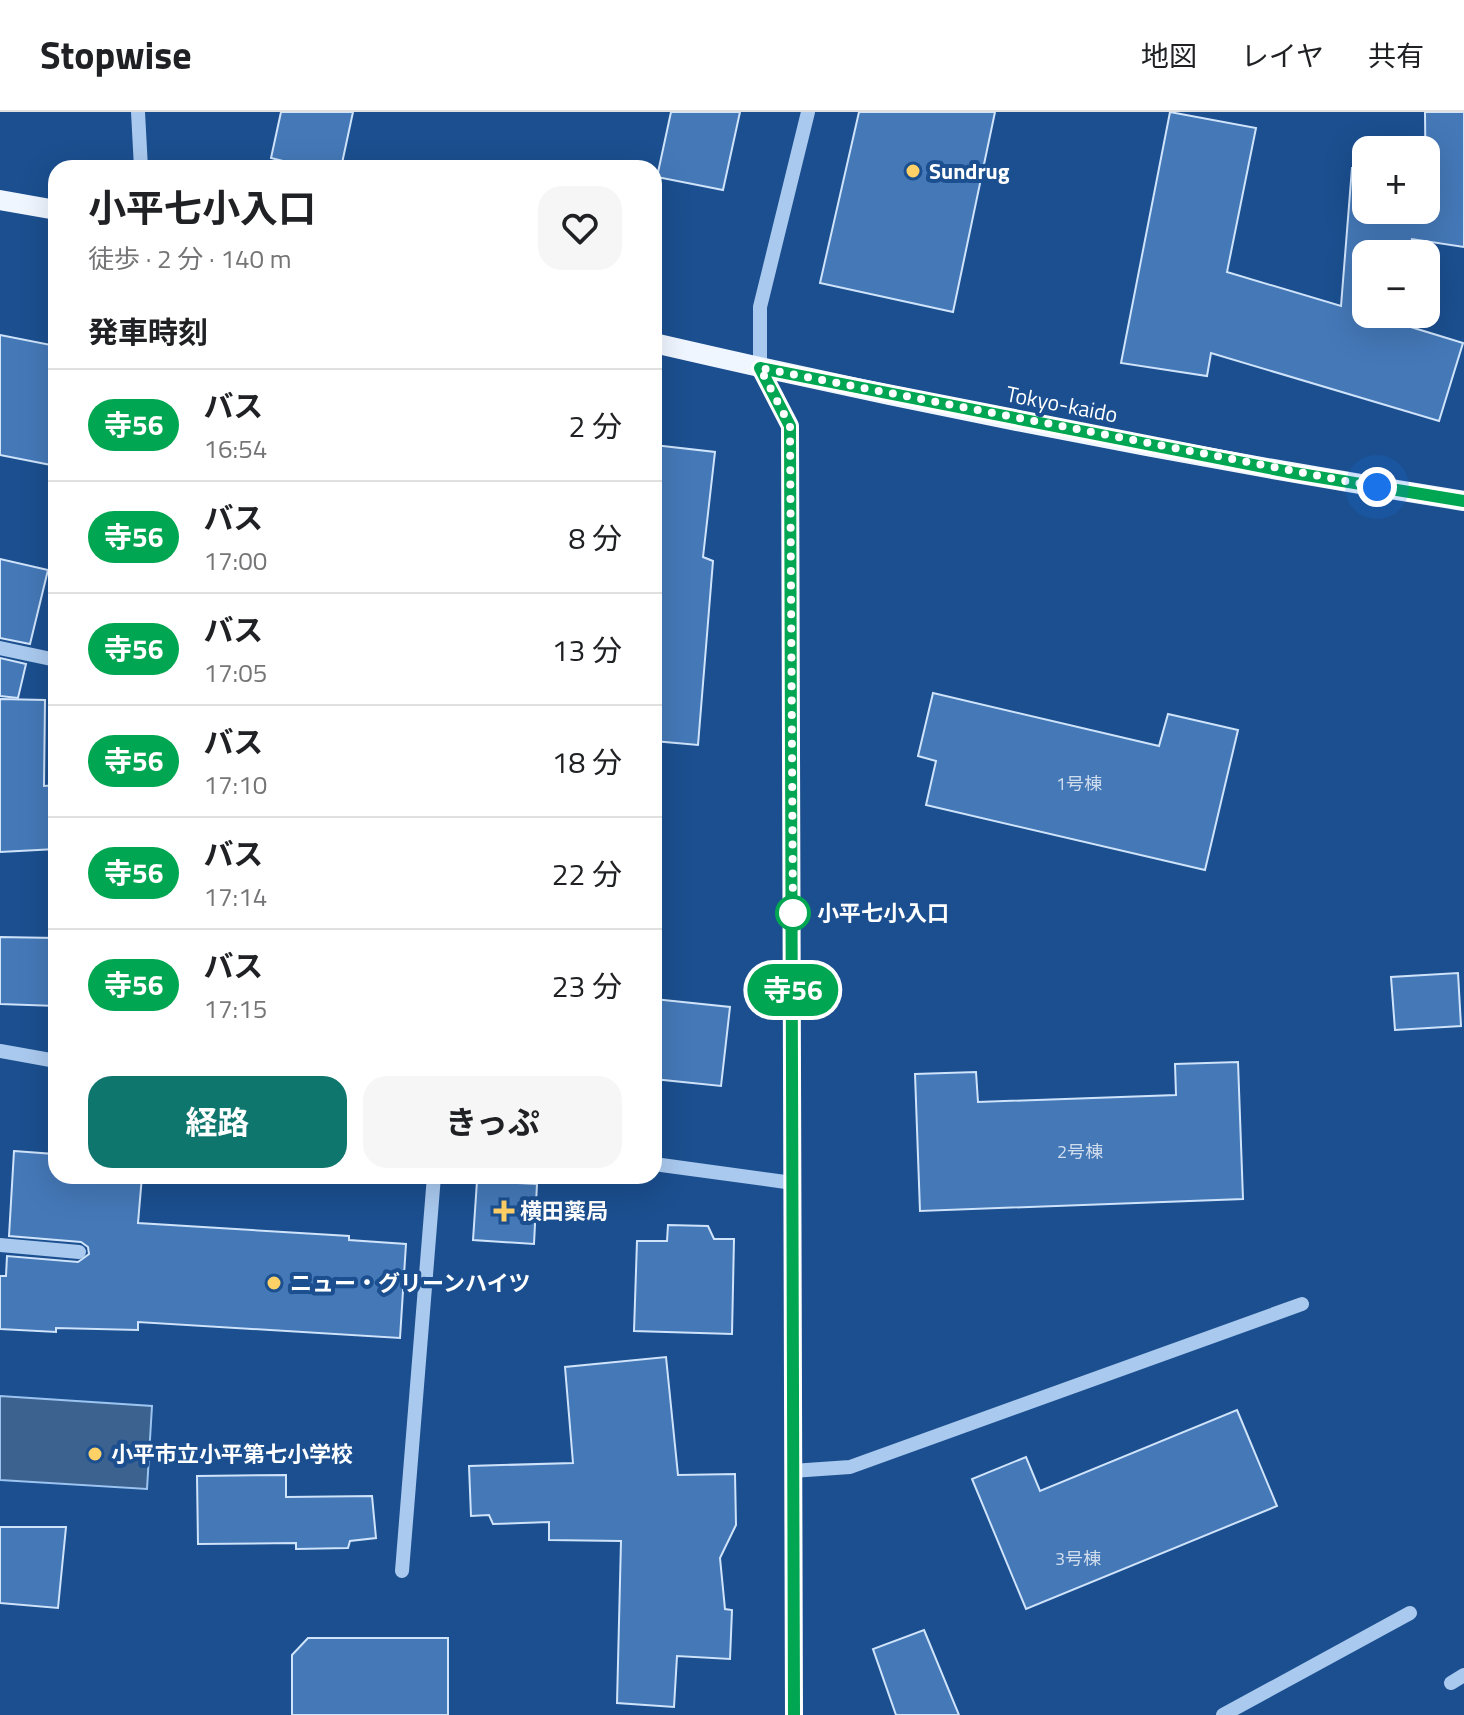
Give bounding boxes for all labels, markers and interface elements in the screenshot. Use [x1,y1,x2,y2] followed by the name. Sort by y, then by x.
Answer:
[40,26,192,84] text: Stopwise
[1141,34,1197,77] text: 地図
[1241,34,1324,77] text: レイヤ
[1368,34,1424,77] text: 共有
[1352,136,1440,328] map controls
[1352,136,1440,224] button: +
[929,154,1010,188] place label: Sundrug
[904,162,922,180] marker: Sundrug
[88,179,316,237] text: 小平七小入口
[538,186,622,270] button: heart
[88,239,292,278] text: 徒歩 · 2 分 · 140 m
[1352,240,1440,328] button: −
[88,309,208,355] text: 発車時刻
[1003,377,1121,431] street label: Tokyo-kaido
[203,383,263,429] text: バス
[104,403,163,446] text: 寺56
[569,403,622,449] text: 2 分
[203,429,267,468] text: 16:54
[1357,467,1397,507] your location
[203,495,263,541] text: バス
[104,515,163,558] text: 寺56
[569,515,622,561] text: 8 分
[203,541,267,580] text: 17:00
[203,607,263,653] text: バス
[104,627,163,670] text: 寺56
[552,627,622,673] text: 13 分
[203,653,267,692] text: 17:05
[203,719,263,765] text: バス
[104,739,163,782] text: 寺56
[552,739,622,785] text: 18 分
[203,765,267,804] text: 17:10
[1056,770,1102,797] house number: 1号棟
[203,831,263,877] text: バス
[104,851,163,894] text: 寺56
[552,851,622,897] text: 22 分
[203,877,267,916] text: 17:14
[776,896,810,930] marker: 小平七小入口
[817,896,949,930] place label: 小平七小入口
[203,943,263,989] text: バス
[104,963,163,1006] text: 寺56
[552,963,622,1009] text: 23 分
[747,964,839,1016] line badge: 寺56
[763,968,823,1011] text: 寺56
[203,989,267,1028] text: 17:15
[88,1076,347,1168] button: 経路
[363,1076,622,1168] button: きっぷ
[1057,1138,1103,1165] house number: 2号棟
[520,1194,608,1228] place label: 横田薬局
[495,1202,513,1220] marker: 横田薬局
[290,1266,530,1300] place label: ニュー・グリーンハイツ
[265,1274,283,1292] marker: ニュー・グリーンハイツ
[111,1437,353,1471] place label: 小平市立小平第七小学校
[86,1445,104,1463] marker: 小平市立小平第七小学校
[1055,1545,1101,1572] house number: 3号棟

